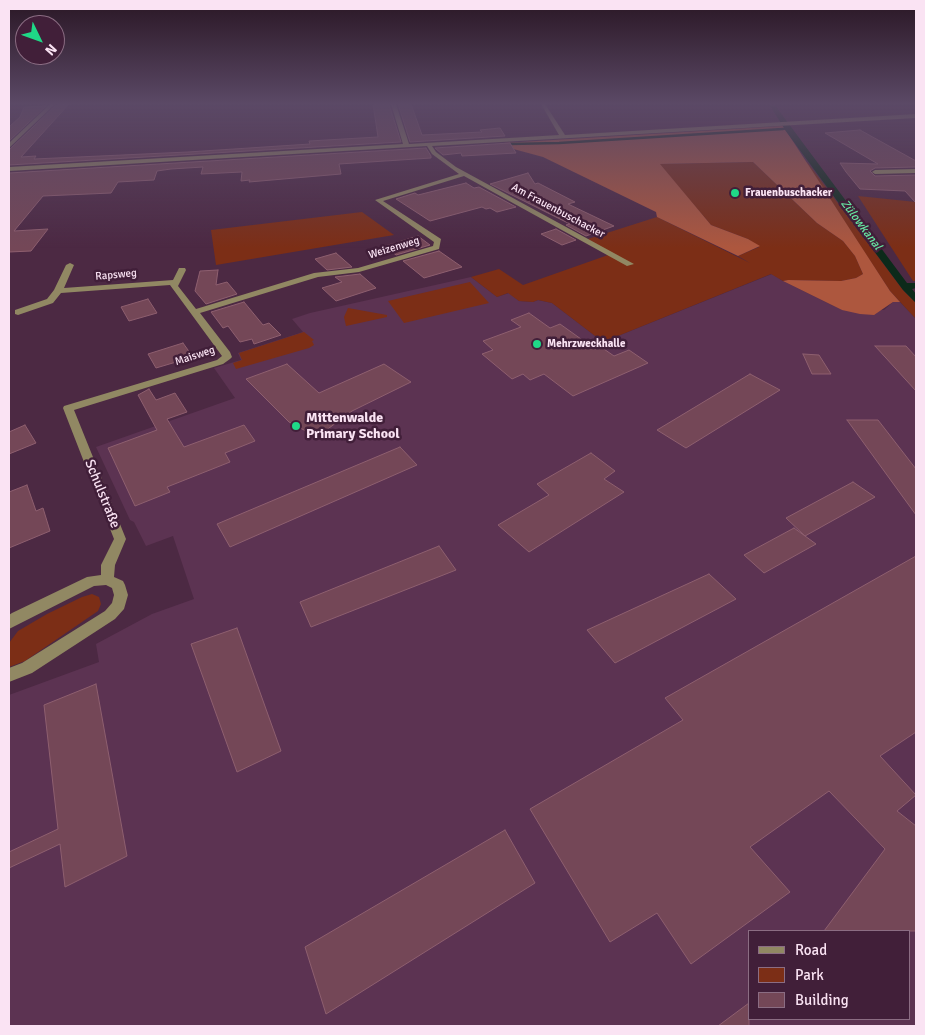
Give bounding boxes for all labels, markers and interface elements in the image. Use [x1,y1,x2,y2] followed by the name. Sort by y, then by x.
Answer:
[15,15,65,65] north arrow
[41,40,60,59] text: N
[509,181,607,241] street label: Am Frauenbuschacker
[745,186,832,200] place label: Frauenbuschacker
[729,187,741,199] marker: Frauenbuschacker
[837,197,885,253] water label: Zülowkanal
[367,234,421,262] street label: Weizenweg
[95,267,137,283] street label: Rapsweg
[547,337,625,351] place label: Mehrzweckhalle
[531,338,543,350] marker: Mehrzweckhalle
[173,343,217,369] street label: Maisweg
[306,410,400,442] place label: Mittenwalde Primary School
[290,420,302,432] marker: Mittenwalde Primary School
[81,457,123,531] street label: Schulstraße
[748,930,910,1020] legend
[795,941,827,959] text: Road
[795,966,824,984] text: Park
[795,991,849,1009] text: Building

